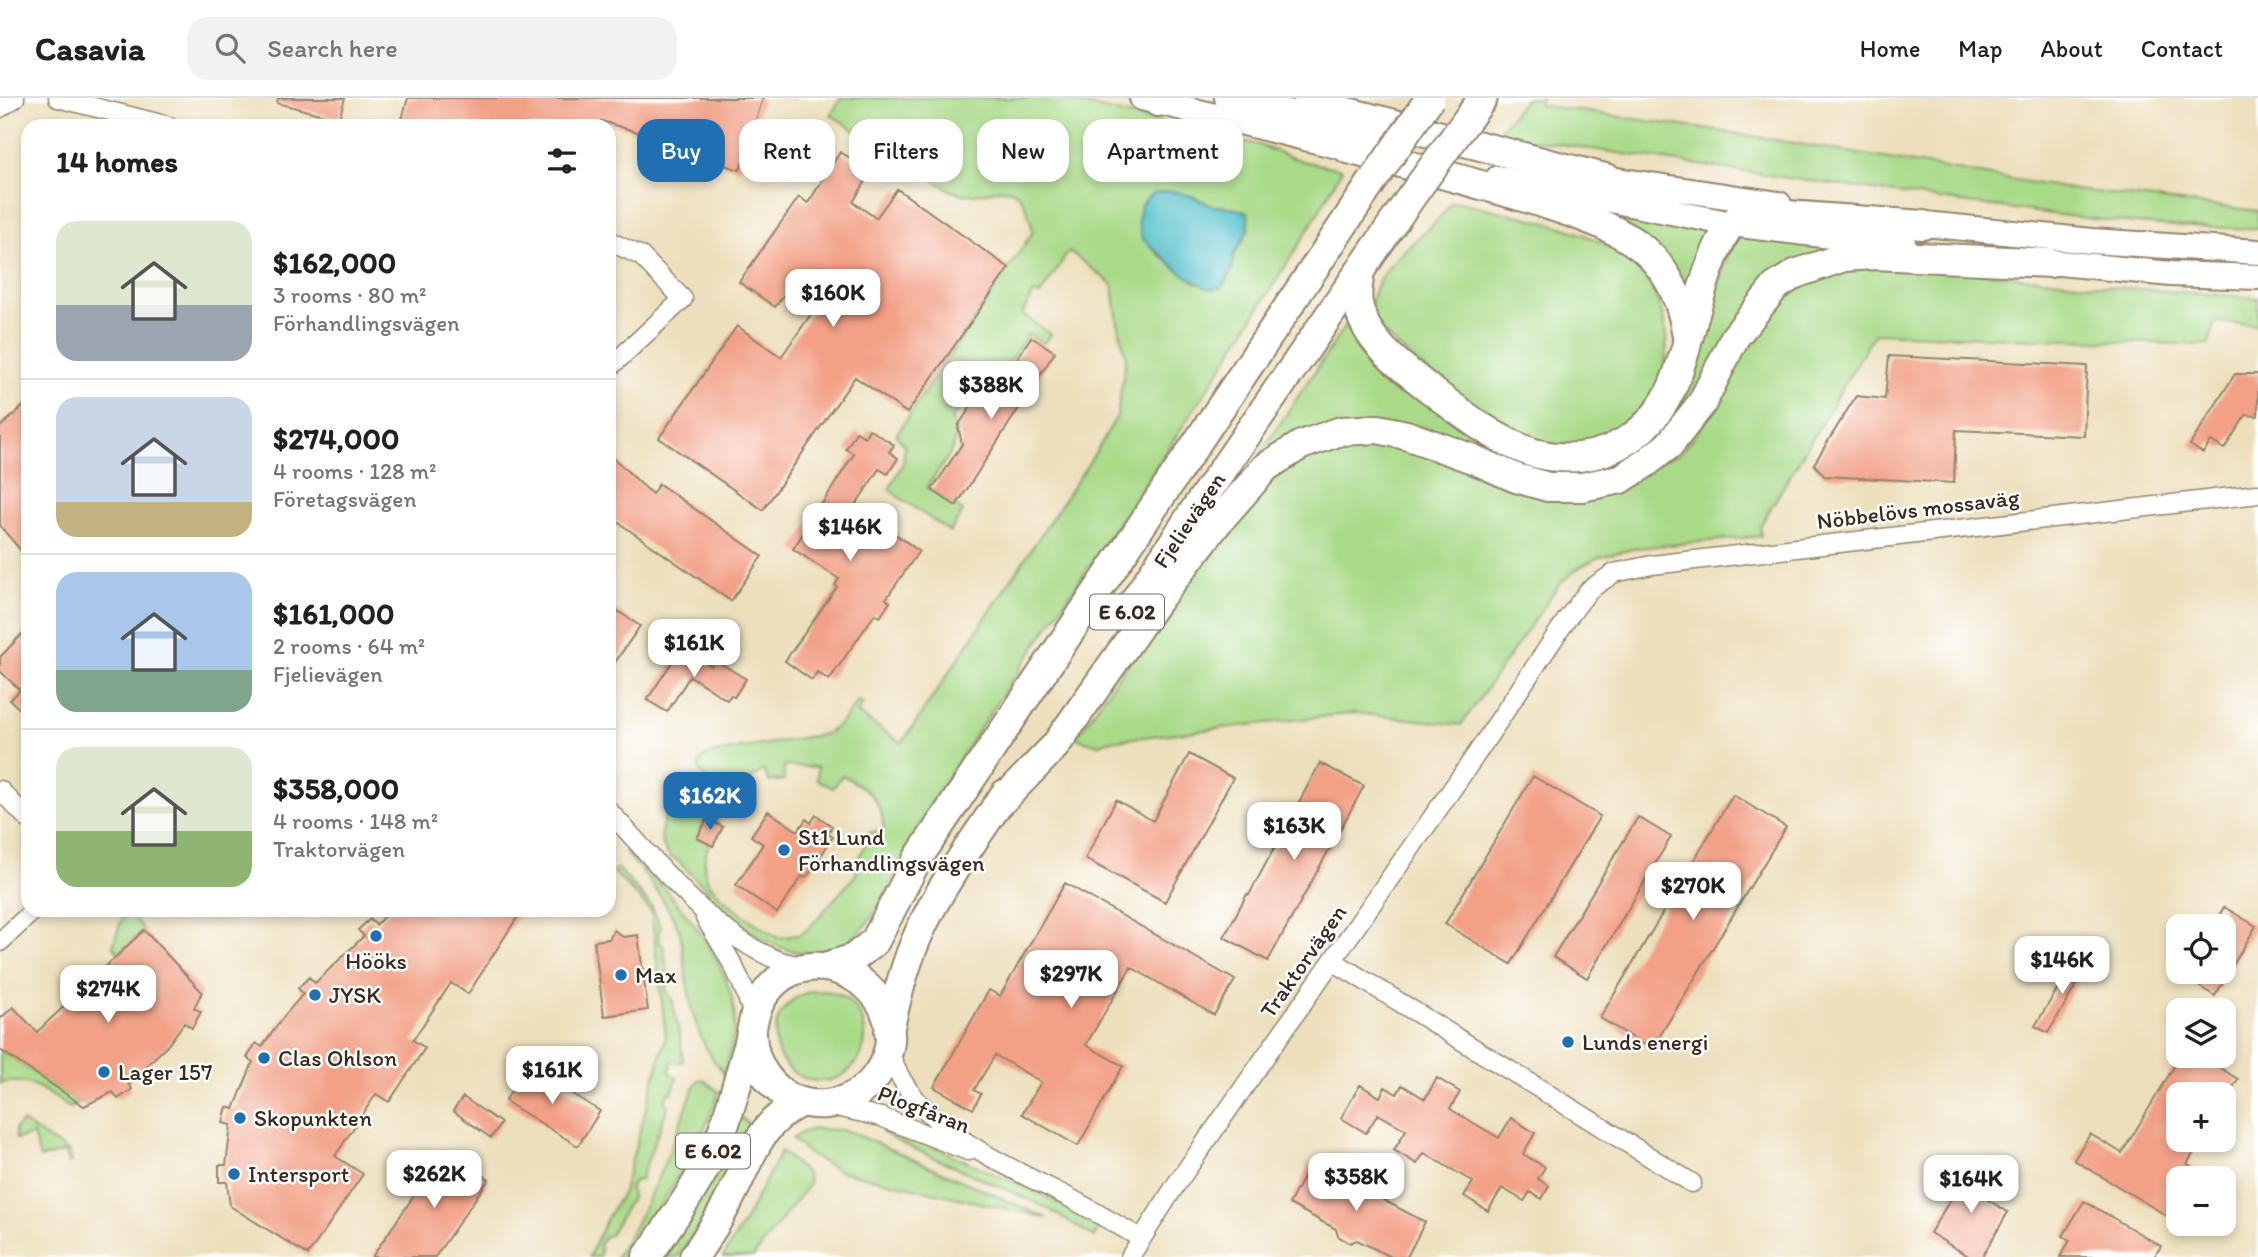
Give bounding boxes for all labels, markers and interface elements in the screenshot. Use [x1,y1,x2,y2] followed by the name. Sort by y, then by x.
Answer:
[187,17,677,80] search box
[35,29,145,68] text: Casavia
[211,29,249,67] icon: search
[267,32,398,64] text: Search here
[1860,34,1920,63] text: Home
[1958,34,2002,63] text: Map
[2040,34,2103,63] text: About
[2141,34,2223,63] text: Contact
[637,119,725,182] chip: Buy
[739,119,835,182] chip: Rent
[849,119,963,182] chip: Filters
[977,119,1069,182] chip: New
[1083,119,1243,182] chip: Apartment
[543,142,581,180] icon: filters
[56,143,178,180] text: 14 homes
[273,244,396,281] text: $162,000
[112,249,196,333] icon: home
[784,270,882,329] pin: $160K
[801,278,865,306] text: $160K
[273,281,427,309] text: 3 rooms · 80 m²
[273,309,460,337] text: Förhandlingsvägen
[942,362,1040,421] pin: $388K
[959,370,1023,398] text: $388K
[273,420,399,457] text: $274,000
[112,425,196,509] icon: home
[273,457,436,485] text: 4 rooms · 128 m²
[1147,467,1231,573] street label: Fjelievägen
[1815,483,2021,535] street label: Nöbbelövs mossaväg
[273,485,416,513] text: Företagsvägen
[801,504,899,563] pin: $146K
[818,512,882,540] text: $146K
[1090,594,1164,630] road number: E 6.02
[273,595,394,632] text: $161,000
[112,600,196,684] icon: home
[645,620,743,679] pin: $161K
[664,628,724,656] text: $161K
[273,632,425,660] text: 2 rooms · 64 m²
[273,660,383,688] text: Fjelievägen
[273,770,399,807] text: $358,000
[661,772,759,832] pin: $162K
[112,775,196,859] icon: home
[679,781,741,809] text: $162K
[1245,802,1343,862] pin: $163K
[273,807,438,835] text: 4 rooms · 148 m²
[1263,811,1325,839] text: $163K
[798,823,985,877] place label: St1 Lund Förhandlingsvägen
[273,835,405,863] text: Traktorvägen
[776,842,792,858] marker: St1 Lund Förhandlingsvägen
[1644,862,1742,922] pin: $270K
[1661,871,1725,899] text: $270K
[1254,899,1352,1023] street label: Traktorvägen
[2166,914,2236,1236] map controls
[2166,914,2236,984] button: locate
[368,928,384,944] marker: Hööks
[2013,936,2111,996] pin: $146K
[2030,945,2094,973] text: $146K
[345,947,407,975] place label: Hööks
[1022,950,1120,1010] pin: $297K
[1040,959,1102,987] text: $297K
[635,961,677,989] place label: Max
[59,965,157,1025] pin: $274K
[613,967,629,983] marker: Max
[76,974,140,1002] text: $274K
[329,981,381,1009] place label: JYSK
[307,987,323,1003] marker: JYSK
[2166,998,2236,1068] button: layers
[1582,1028,1708,1056] place label: Lunds energi
[1560,1034,1576,1050] marker: Lunds energi
[278,1044,397,1072] place label: Clas Ohlson
[503,1046,601,1106] pin: $161K
[256,1050,272,1066] marker: Clas Ohlson
[522,1055,582,1083] text: $161K
[118,1058,212,1086] place label: Lager 157
[96,1064,112,1080] marker: Lager 157
[874,1079,974,1139] street label: Plogfåran
[2166,1082,2236,1152] button: +
[254,1104,372,1132] place label: Skopunkten
[232,1110,248,1126] marker: Skopunkten
[676,1134,750,1168] road number: E 6.02
[385,1150,483,1210] pin: $262K
[1307,1154,1405,1213] pin: $358K
[1922,1156,2020,1215] pin: $164K
[403,1159,465,1187] text: $262K
[248,1160,349,1188] place label: Intersport
[1324,1162,1388,1190] text: $358K
[1939,1164,2003,1192] text: $164K
[226,1166,242,1182] marker: Intersport
[2166,1166,2236,1236] button: −

